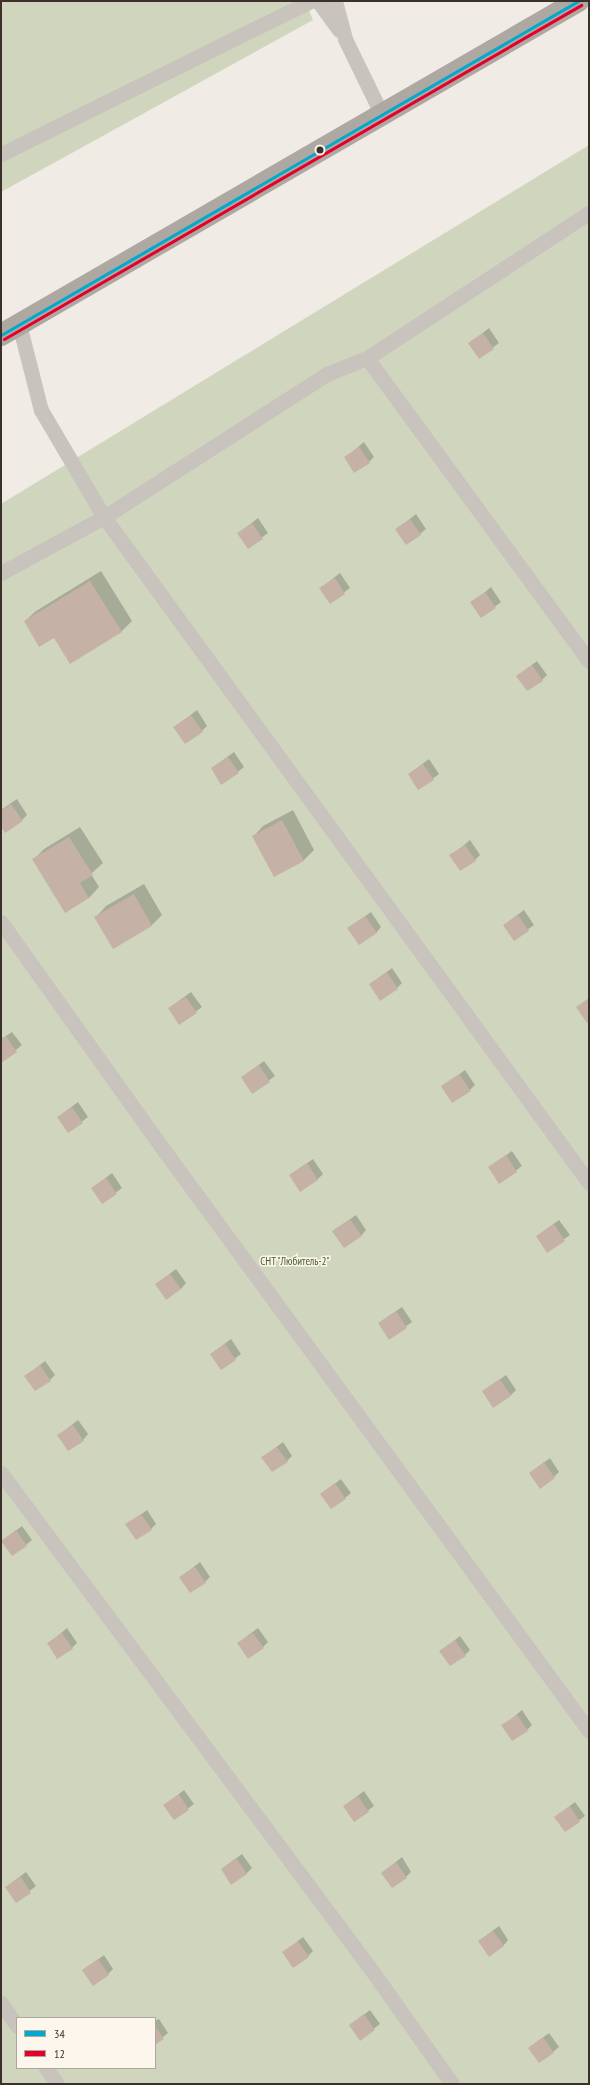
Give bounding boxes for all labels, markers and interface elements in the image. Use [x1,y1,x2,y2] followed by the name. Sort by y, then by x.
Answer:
[315,145,325,155] unlabelled marker
[260,1254,330,1268] park label: СНТ "Любитель-2"
[16,2017,156,2069] legend
[54,2026,65,2041] text: 34
[54,2046,65,2061] text: 12

